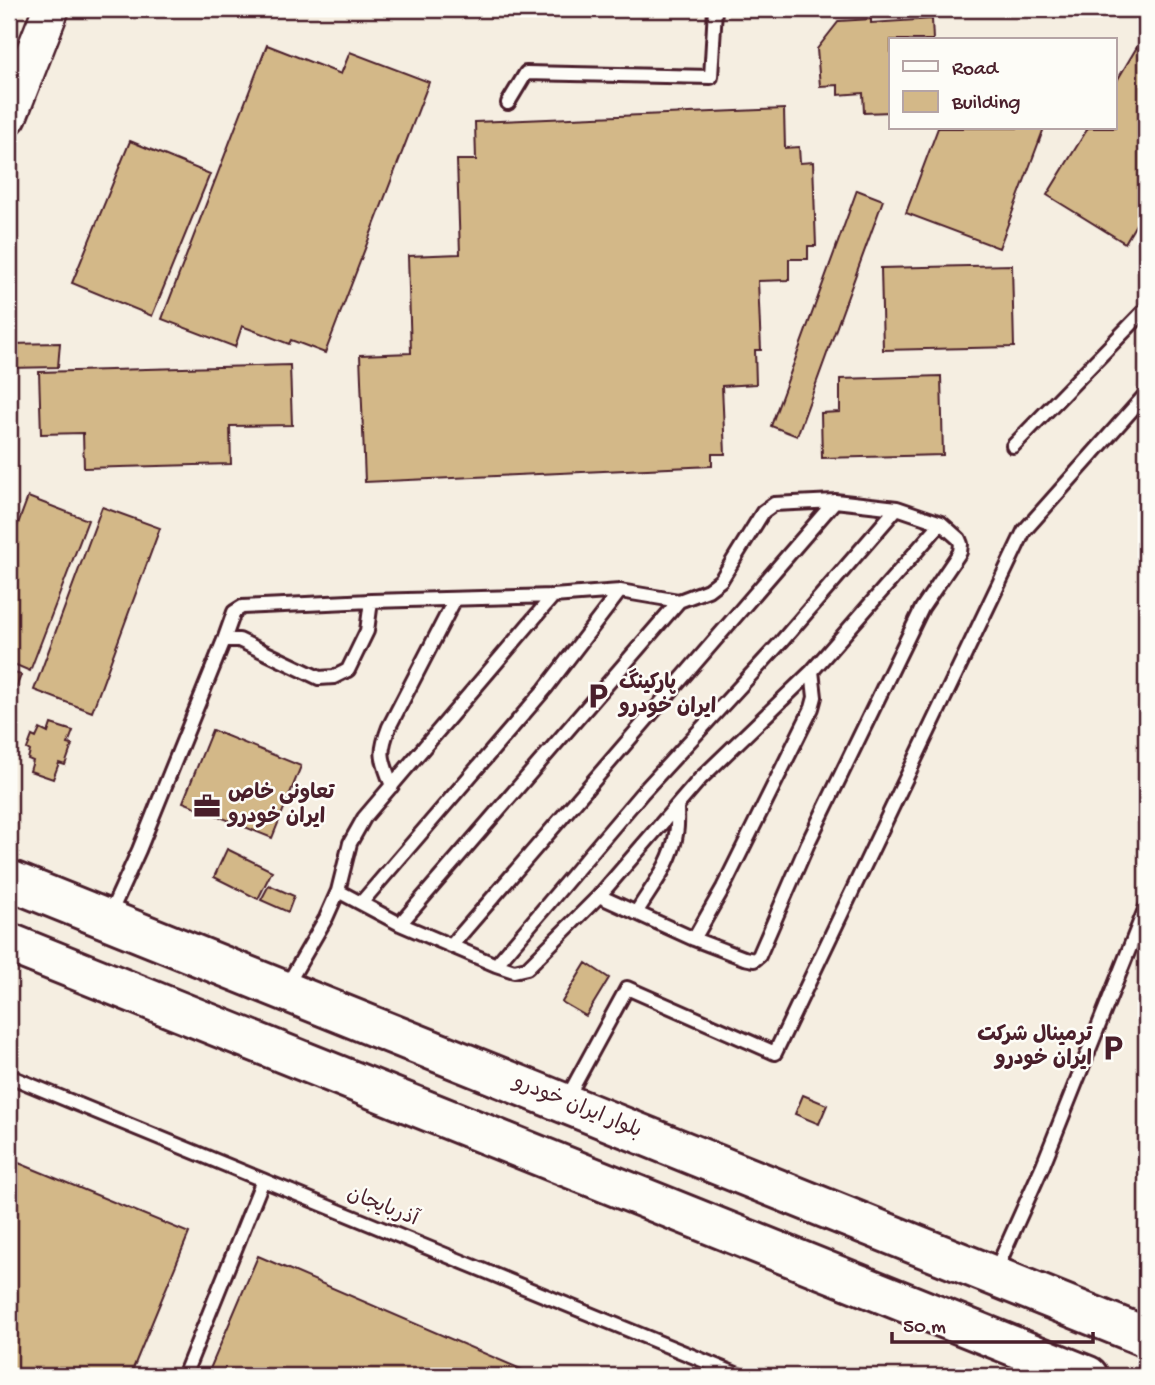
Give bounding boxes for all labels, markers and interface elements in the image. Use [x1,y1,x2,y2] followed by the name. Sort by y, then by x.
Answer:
[889,38,1116,130] legend
[952,58,1000,83] text: Road
[951,92,1021,117] text: Building
[617,668,716,721] place label: پارکینگ ایران خودرو
[583,681,613,711] parking icon: پارکینگ ایران خودرو
[226,782,335,831] place label: تعاونی خاص ایران خودرو
[192,791,222,821] office icon: تعاونی خاص ایران خودرو
[977,1024,1093,1073] place label: ترمینال شرکت ایران خودرو
[1098,1033,1128,1063] parking icon: ترمینال شرکت ایران خودرو
[507,1070,645,1145] street label: بلوار ایران خودرو
[343,1181,423,1234] street label: آذربایجان
[892,1301,1094,1345] scale bar
[903,1316,946,1341] text: 50 m

